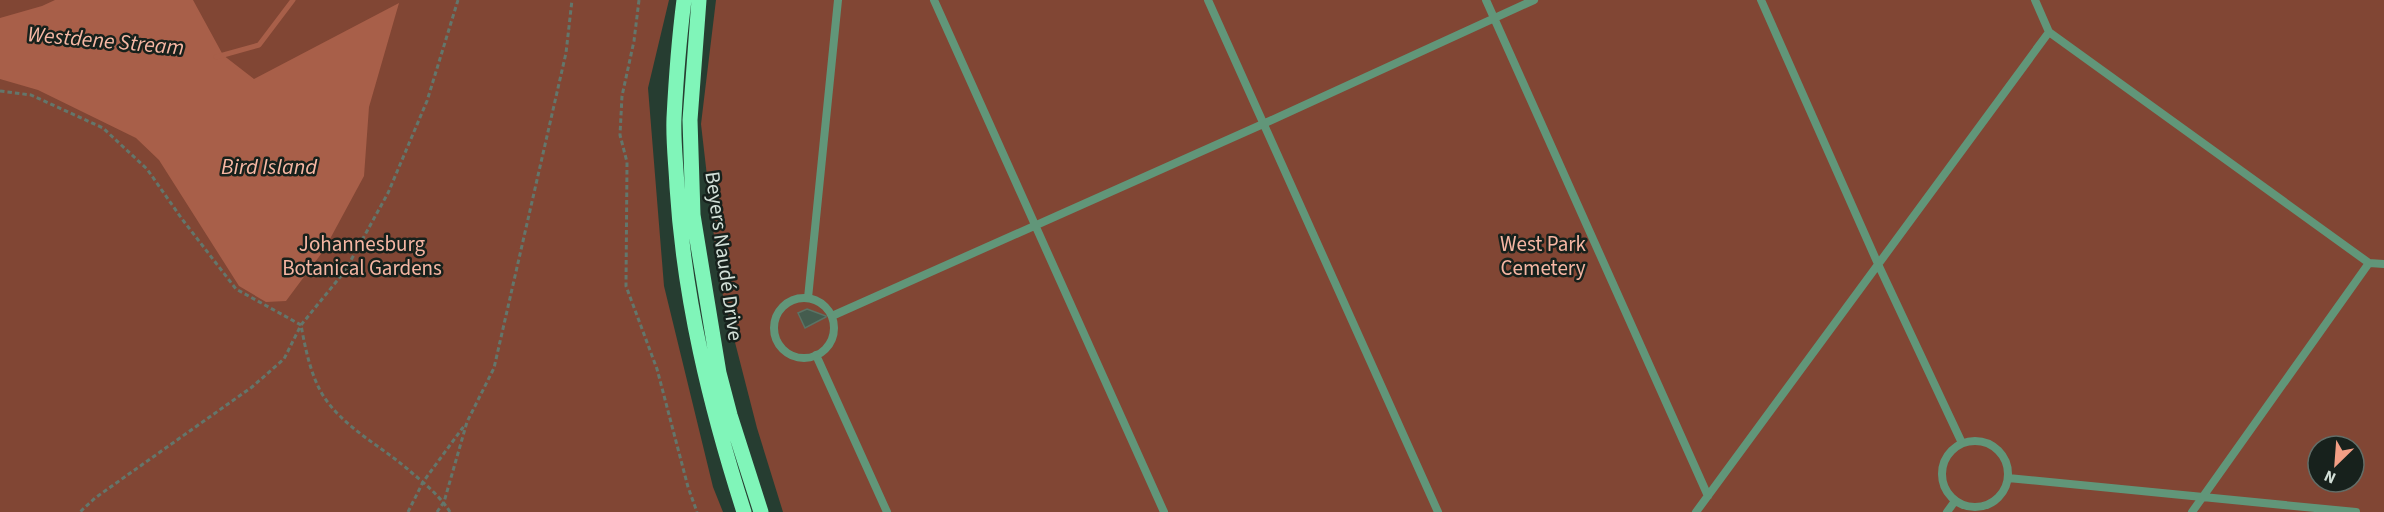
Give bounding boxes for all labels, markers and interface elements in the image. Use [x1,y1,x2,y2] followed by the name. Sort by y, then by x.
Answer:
[26,18,186,64] water label: Westdene Stream
[221,151,318,183] water label: Bird Island
[697,169,751,343] street label: Beyers Naudé Drive
[282,229,442,283] park label: Johannesburg Botanical Gardens
[1500,229,1587,283] park label: West Park Cemetery
[2306,434,2366,494] north arrow
[2321,464,2340,489] text: N

